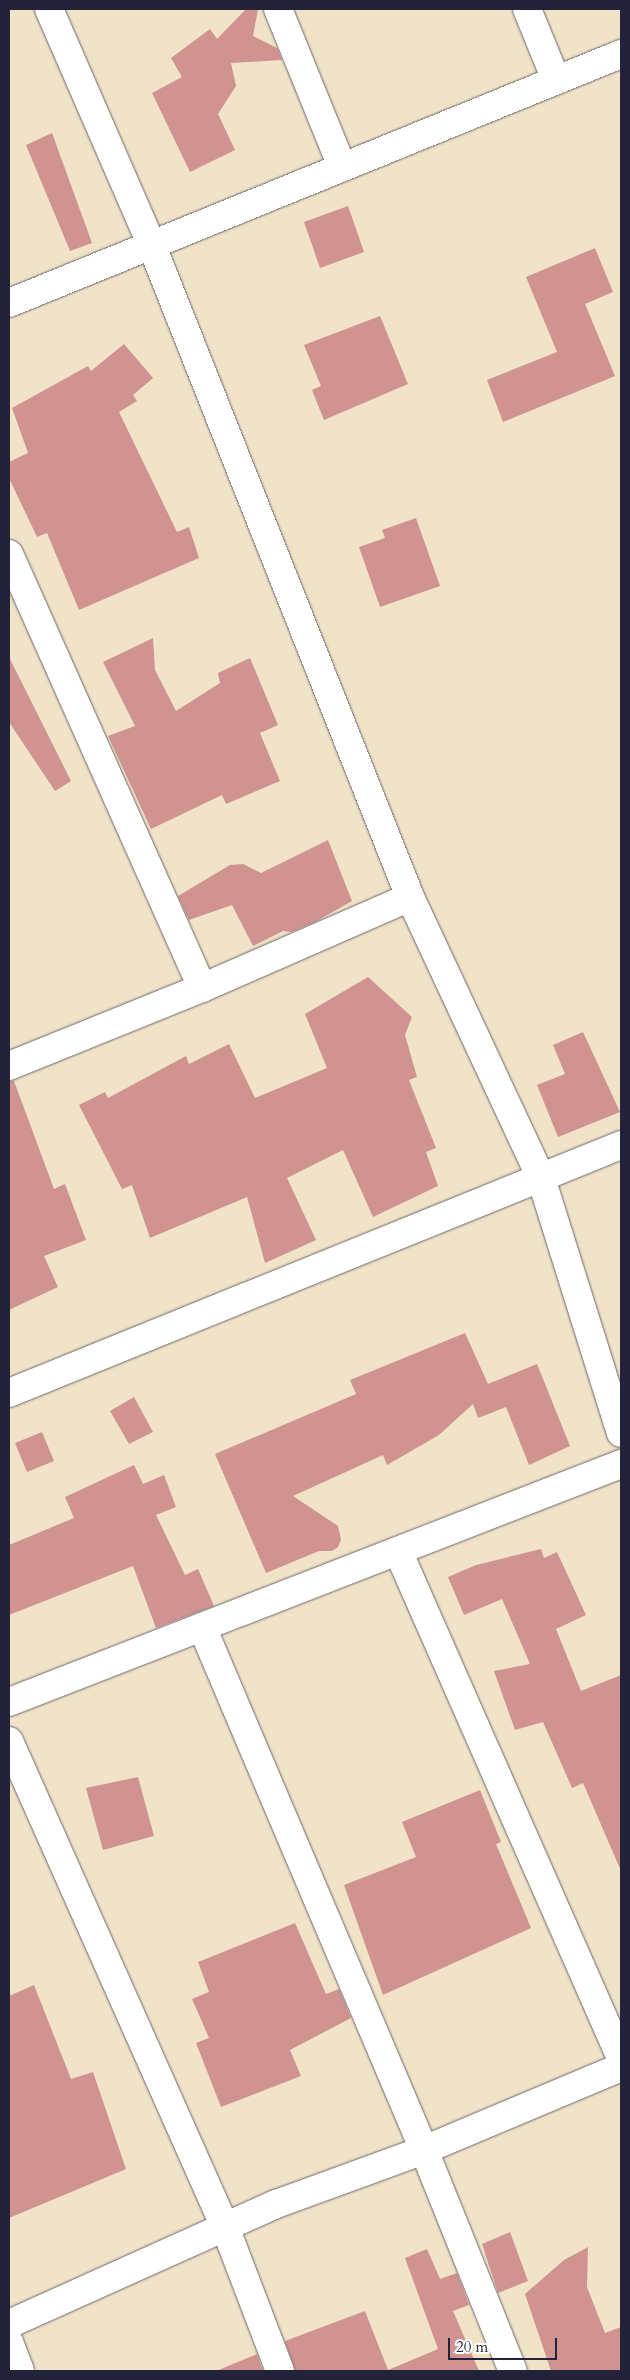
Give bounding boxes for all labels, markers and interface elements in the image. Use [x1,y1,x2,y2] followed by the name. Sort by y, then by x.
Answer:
[450,2328,559,2360] scale bar
[456,2337,488,2357] text: 20 m

